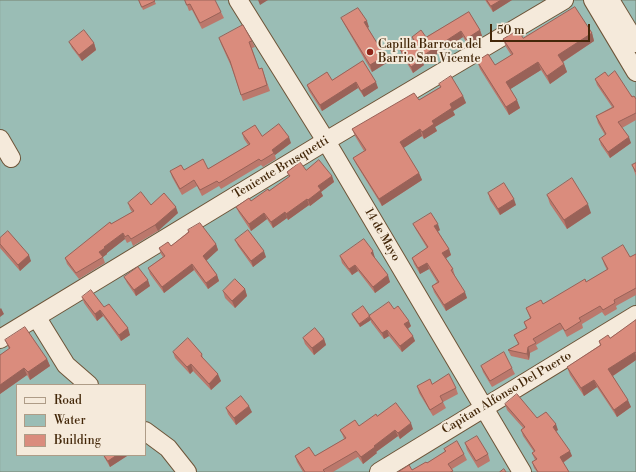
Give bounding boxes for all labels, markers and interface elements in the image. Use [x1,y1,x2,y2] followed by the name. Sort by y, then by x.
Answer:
[492,16,592,42] scale bar
[497,23,525,38] text: 50 m
[378,38,482,66] place label: Capilla Barroca del Barrio San Vicente
[365,47,375,57] marker: Capilla Barroca del Barrio San Vicente
[230,134,332,202] street label: Teniente Brusquetti
[361,206,403,264] street label: 14 de Mayo
[440,349,574,437] street label: Capitan Alfonso Del Puerto
[16,384,146,456] legend
[54,393,82,408] text: Road
[54,413,86,428] text: Water
[54,433,101,448] text: Building

